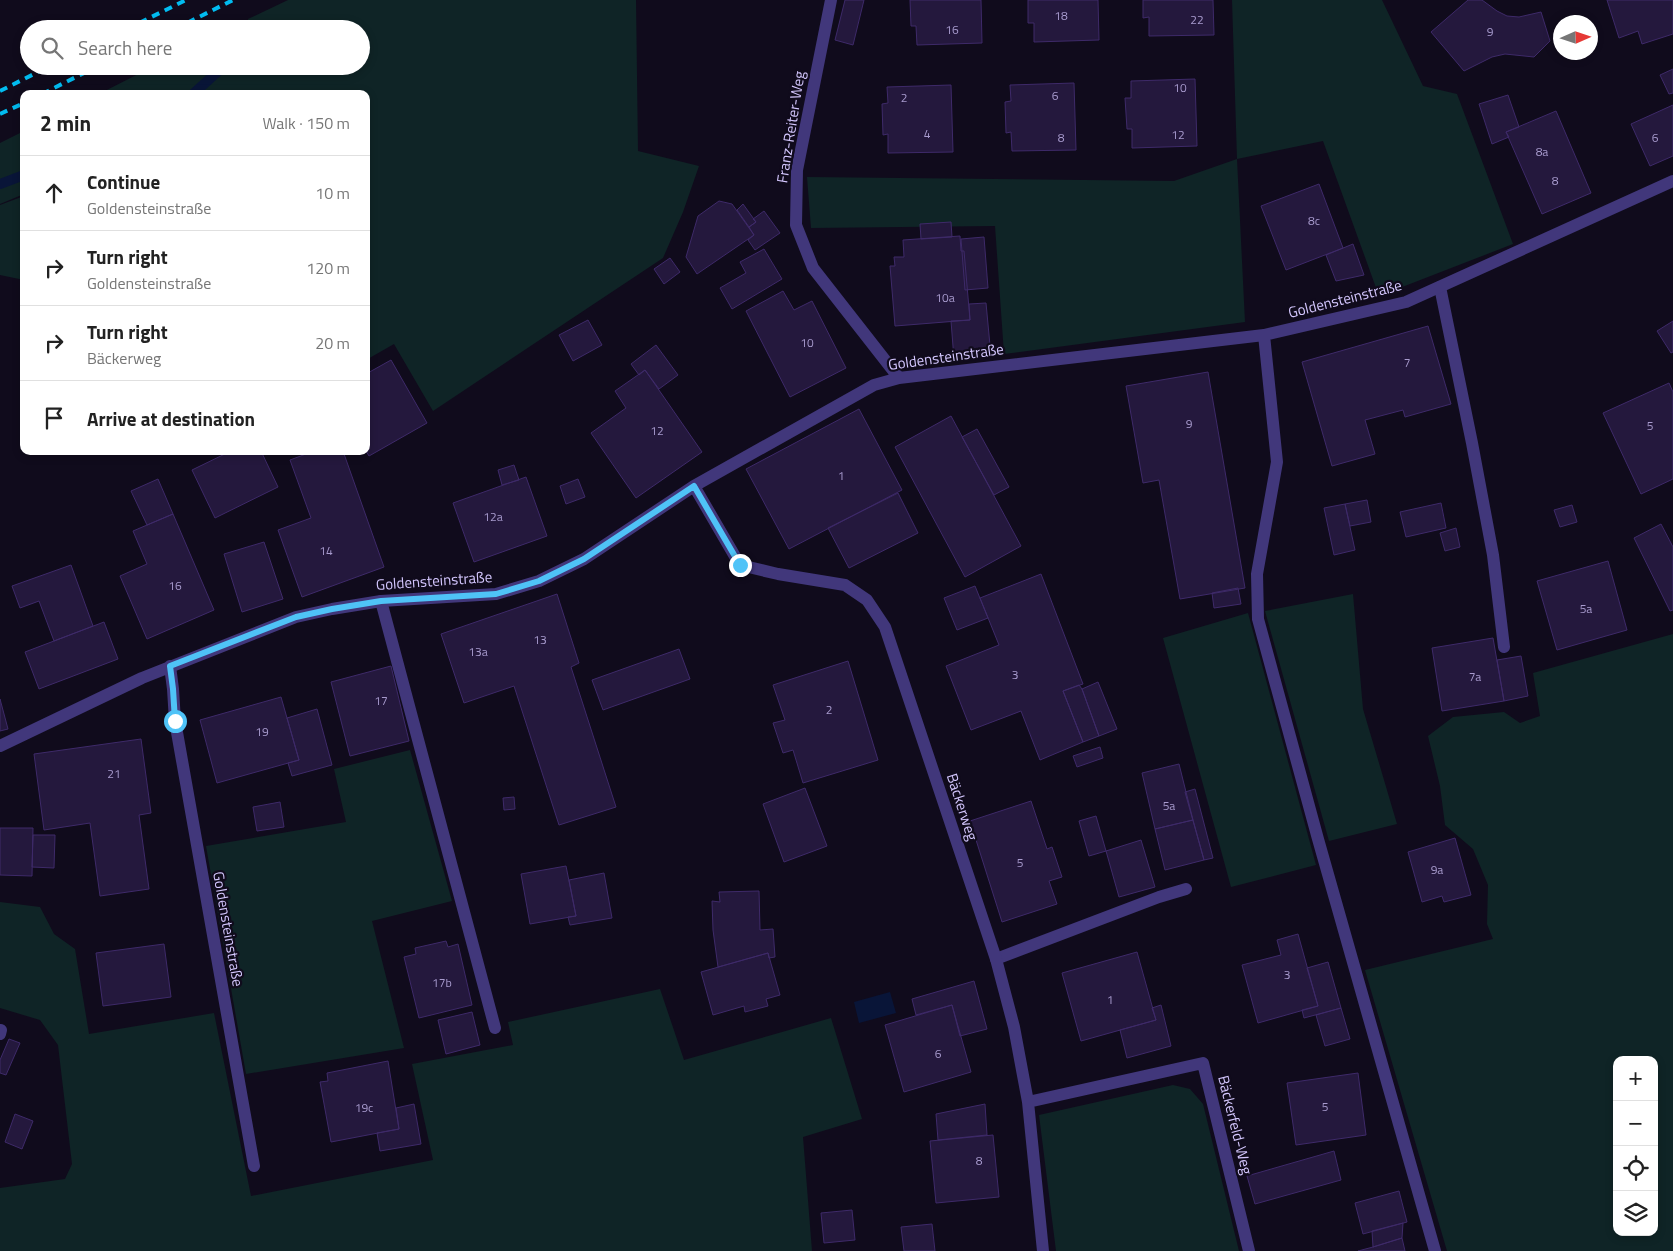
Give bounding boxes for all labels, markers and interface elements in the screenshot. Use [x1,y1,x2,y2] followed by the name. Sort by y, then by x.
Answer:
[1054,6,1068,25] house number: 18
[1190,10,1204,29] house number: 22
[1553,15,1598,60] north arrow
[20,20,370,75] search box
[945,20,959,39] house number: 16
[1487,22,1494,41] house number: 9
[78,33,172,62] text: Search here
[38,34,66,62] icon: search
[770,69,811,185] street label: Franz-Reiter-Weg
[1173,78,1187,97] house number: 10
[1052,86,1059,105] house number: 6
[901,88,907,107] house number: 2
[40,107,91,139] text: 2 min
[262,111,350,135] text: Walk · 150 m
[924,124,931,143] house number: 4
[1171,125,1185,144] house number: 12
[1058,128,1065,147] house number: 8
[1652,128,1659,147] house number: 6
[1536,142,1548,161] house number: 8a
[87,167,160,196] text: Continue
[1552,171,1559,190] house number: 8
[40,179,68,207] icon: ahead
[315,181,350,205] text: 10 m
[87,196,211,220] text: Goldensteinstraße
[1308,211,1320,230] house number: 8c
[87,242,168,271] text: Turn right
[40,254,68,282] icon: right
[306,256,350,280] text: 120 m
[87,271,211,295] text: Goldensteinstraße
[1286,273,1404,324] street label: Goldensteinstraße
[935,288,955,307] house number: 10a
[87,317,168,346] text: Turn right
[40,329,68,357] icon: right
[315,331,350,355] text: 20 m
[800,333,814,352] house number: 10
[887,337,1005,376] street label: Goldensteinstraße
[87,346,161,370] text: Bäckerweg
[1404,353,1410,372] house number: 7
[40,404,68,432] icon: arrive
[87,404,255,433] text: Arrive at destination
[1186,414,1193,433] house number: 9
[1647,416,1654,435] house number: 5
[650,421,664,440] house number: 12
[838,466,844,485] house number: 1
[483,507,503,526] house number: 12a
[319,541,333,560] house number: 14
[729,554,752,577] route end
[375,565,493,596] street label: Goldensteinstraße
[168,576,182,595] house number: 16
[1580,599,1592,618] house number: 5a
[533,630,547,649] house number: 13
[468,642,488,661] house number: 13a
[1012,665,1018,684] house number: 3
[1469,667,1481,686] house number: 7a
[374,691,388,710] house number: 17
[826,700,832,719] house number: 2
[164,710,187,733] route start
[255,722,269,741] house number: 19
[107,764,121,783] house number: 21
[941,770,984,844] street label: Bäckerweg
[1163,796,1175,815] house number: 5a
[1017,853,1024,872] house number: 5
[1431,860,1443,879] house number: 9a
[207,870,250,988] street label: Goldensteinstraße
[1284,965,1290,984] house number: 3
[432,973,452,992] house number: 17b
[1107,990,1113,1009] house number: 1
[935,1044,942,1063] house number: 6
[1613,1056,1658,1236] map controls
[1613,1056,1658,1101] button: +
[1212,1073,1259,1177] street label: Bäckerfeld-Weg
[1322,1097,1329,1116] house number: 5
[355,1098,373,1117] house number: 19c
[1613,1101,1658,1146] button: −
[1613,1146,1658,1191] button: locate
[976,1151,983,1170] house number: 8
[1613,1191,1658,1236] button: layers

